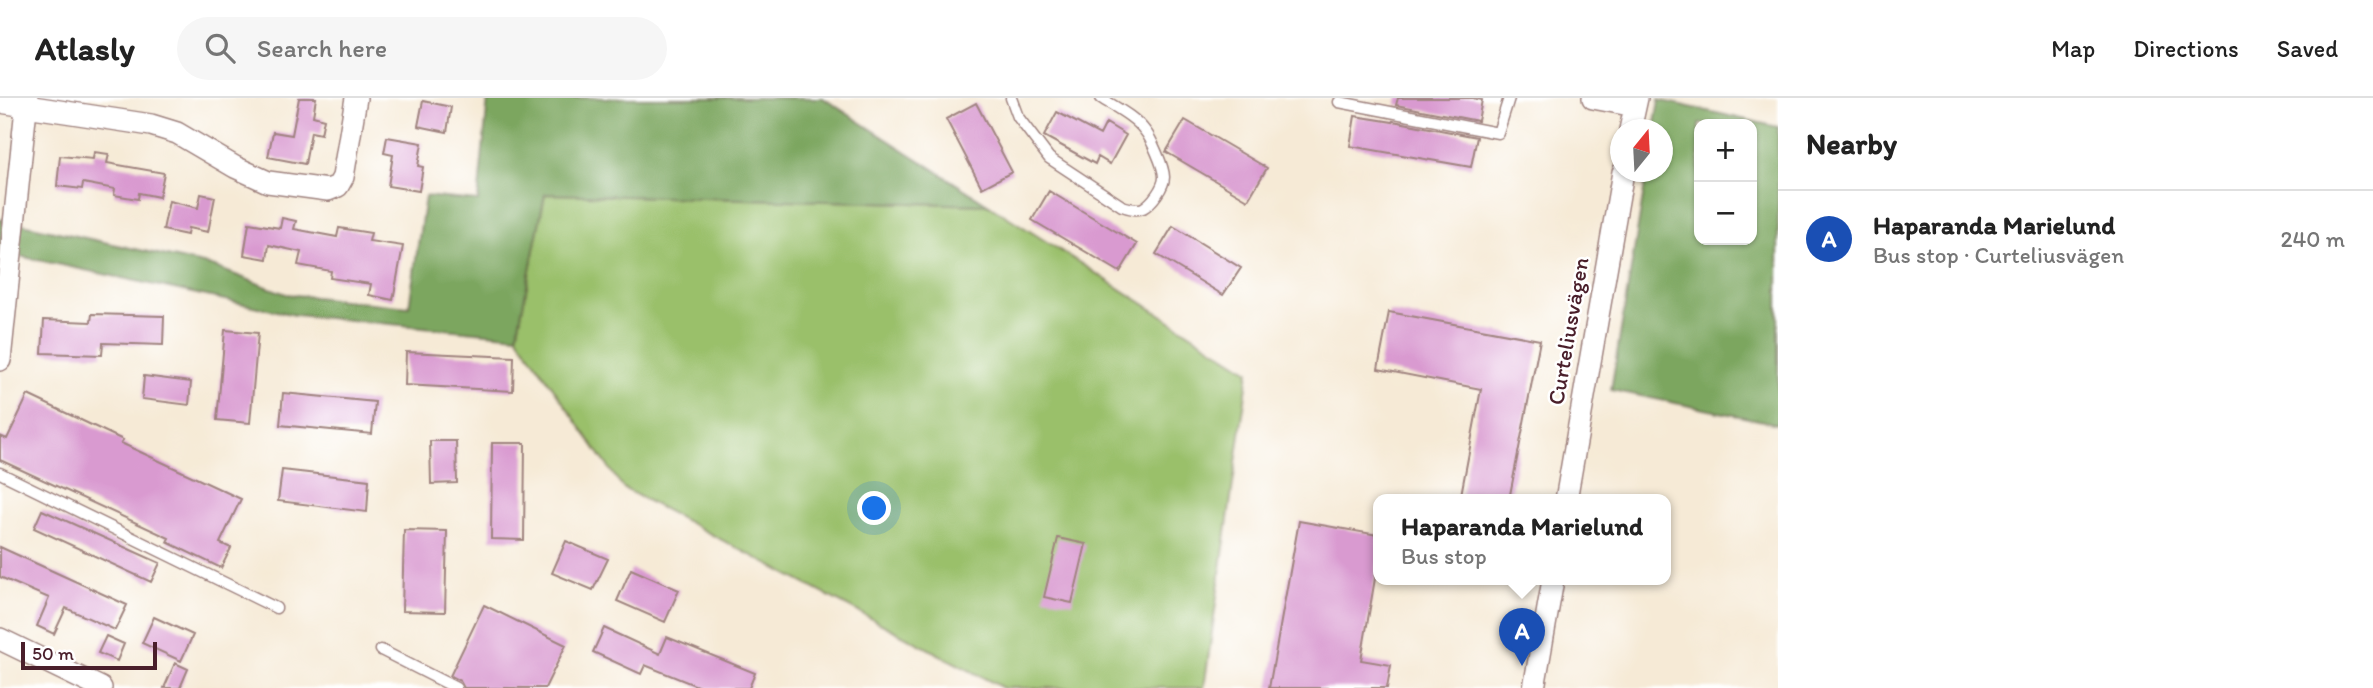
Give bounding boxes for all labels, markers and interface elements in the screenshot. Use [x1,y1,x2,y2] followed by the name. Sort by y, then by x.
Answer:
[177,17,667,80] search box
[35,29,135,68] text: Atlasly
[201,29,239,67] icon: search
[257,32,387,64] text: Search here
[2051,34,2095,63] text: Map
[2133,34,2239,63] text: Directions
[2277,34,2338,63] text: Saved
[1610,119,1673,182] north arrow
[1694,119,1757,245] map controls
[1694,119,1757,182] button: +
[1806,125,1897,162] text: Nearby
[1694,182,1757,245] button: −
[1873,209,2115,241] text: Haparanda Marielund
[1822,225,1836,253] text: A
[2280,225,2345,253] text: 240 m
[1873,241,2124,269] text: Bus stop · Curteliusvägen
[1541,255,1595,407] street label: Curteliusvägen
[857,491,891,525] your location
[1373,494,1671,585] popup
[1401,510,1643,542] text: Haparanda Marielund
[1401,542,1487,570] text: Bus stop
[1499,608,1545,666] pin: A
[21,639,158,671] scale bar
[32,642,74,665] text: 50 m

